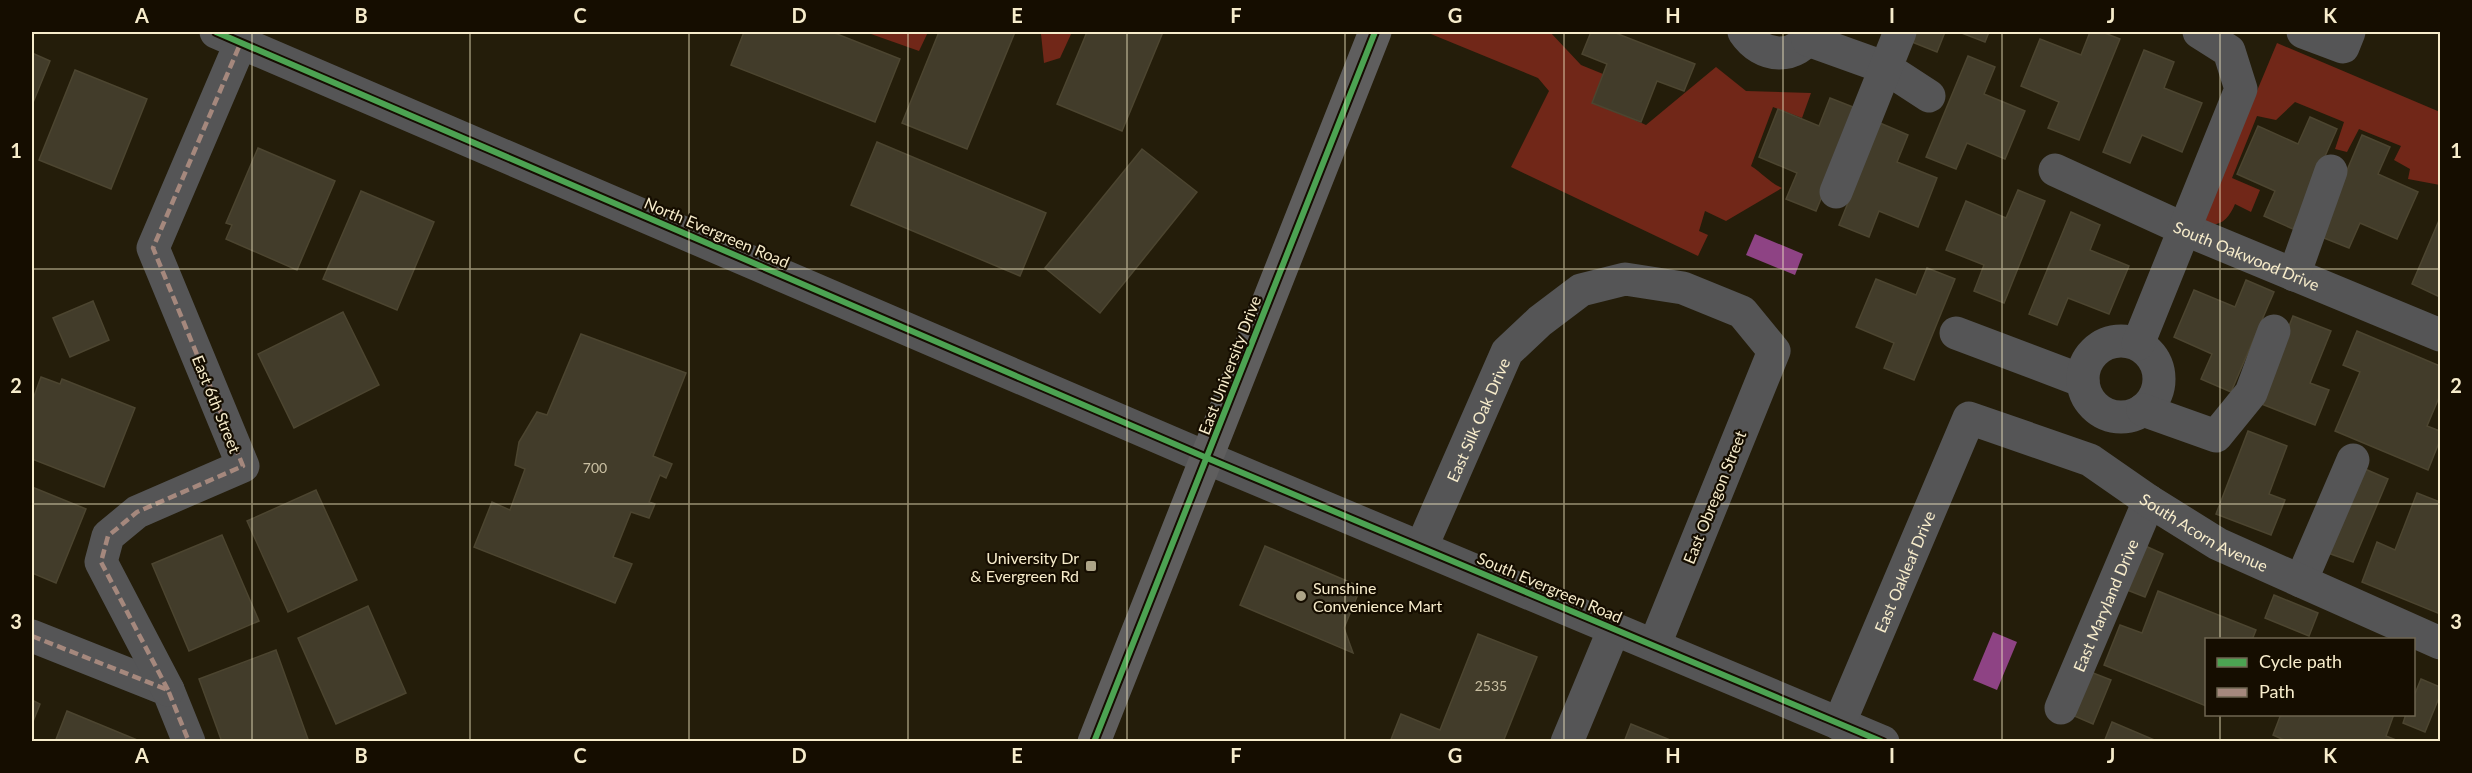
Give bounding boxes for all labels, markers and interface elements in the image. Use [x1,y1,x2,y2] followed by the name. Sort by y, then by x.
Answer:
[134,3,149,27] text: A
[354,3,368,27] text: B
[573,3,587,27] text: C
[791,3,807,27] text: D
[1011,3,1023,27] text: E
[1230,3,1242,27] text: F
[1448,3,1462,27] text: G
[1665,3,1681,27] text: H
[1889,3,1895,27] text: I
[2107,3,2115,27] text: J
[2323,3,2337,27] text: K
[10,138,22,162] text: 1
[2450,138,2462,162] text: 1
[642,193,792,271] street label: North Evergreen Road
[2171,216,2323,294] street label: South Oakwood Drive
[1194,293,1264,437] street label: East University Drive
[189,352,245,456] street label: East 6th Street
[1442,355,1513,484] street label: East Silk Oak Drive
[10,373,22,397] text: 2
[2450,373,2462,397] text: 2
[1679,427,1749,566] street label: East Obregon Street
[583,459,607,476] house number: 700
[2137,489,2271,575] street label: South Acorn Avenue
[1870,508,1938,635] street label: East Oakleaf Drive
[2068,536,2141,674] street label: East Maryland Drive
[970,548,1079,585] place label: University Dr & Evergreen Rd
[1475,548,1625,626] street label: South Evergreen Road
[1084,559,1098,573] marker: University Dr & Evergreen Rd
[1313,578,1442,615] place label: Sunshine Convenience Mart
[1294,589,1308,603] marker: Sunshine Convenience Mart
[10,609,22,633] text: 3
[2450,609,2462,633] text: 3
[2205,638,2415,716] legend
[2259,650,2342,672] text: Cycle path
[1475,677,1507,694] house number: 2535
[2259,680,2295,702] text: Path
[134,743,149,767] text: A
[354,743,368,767] text: B
[573,743,587,767] text: C
[791,743,807,767] text: D
[1011,743,1023,767] text: E
[1230,743,1242,767] text: F
[1448,743,1462,767] text: G
[1665,743,1681,767] text: H
[1889,743,1895,767] text: I
[2107,743,2115,767] text: J
[2323,743,2337,767] text: K

